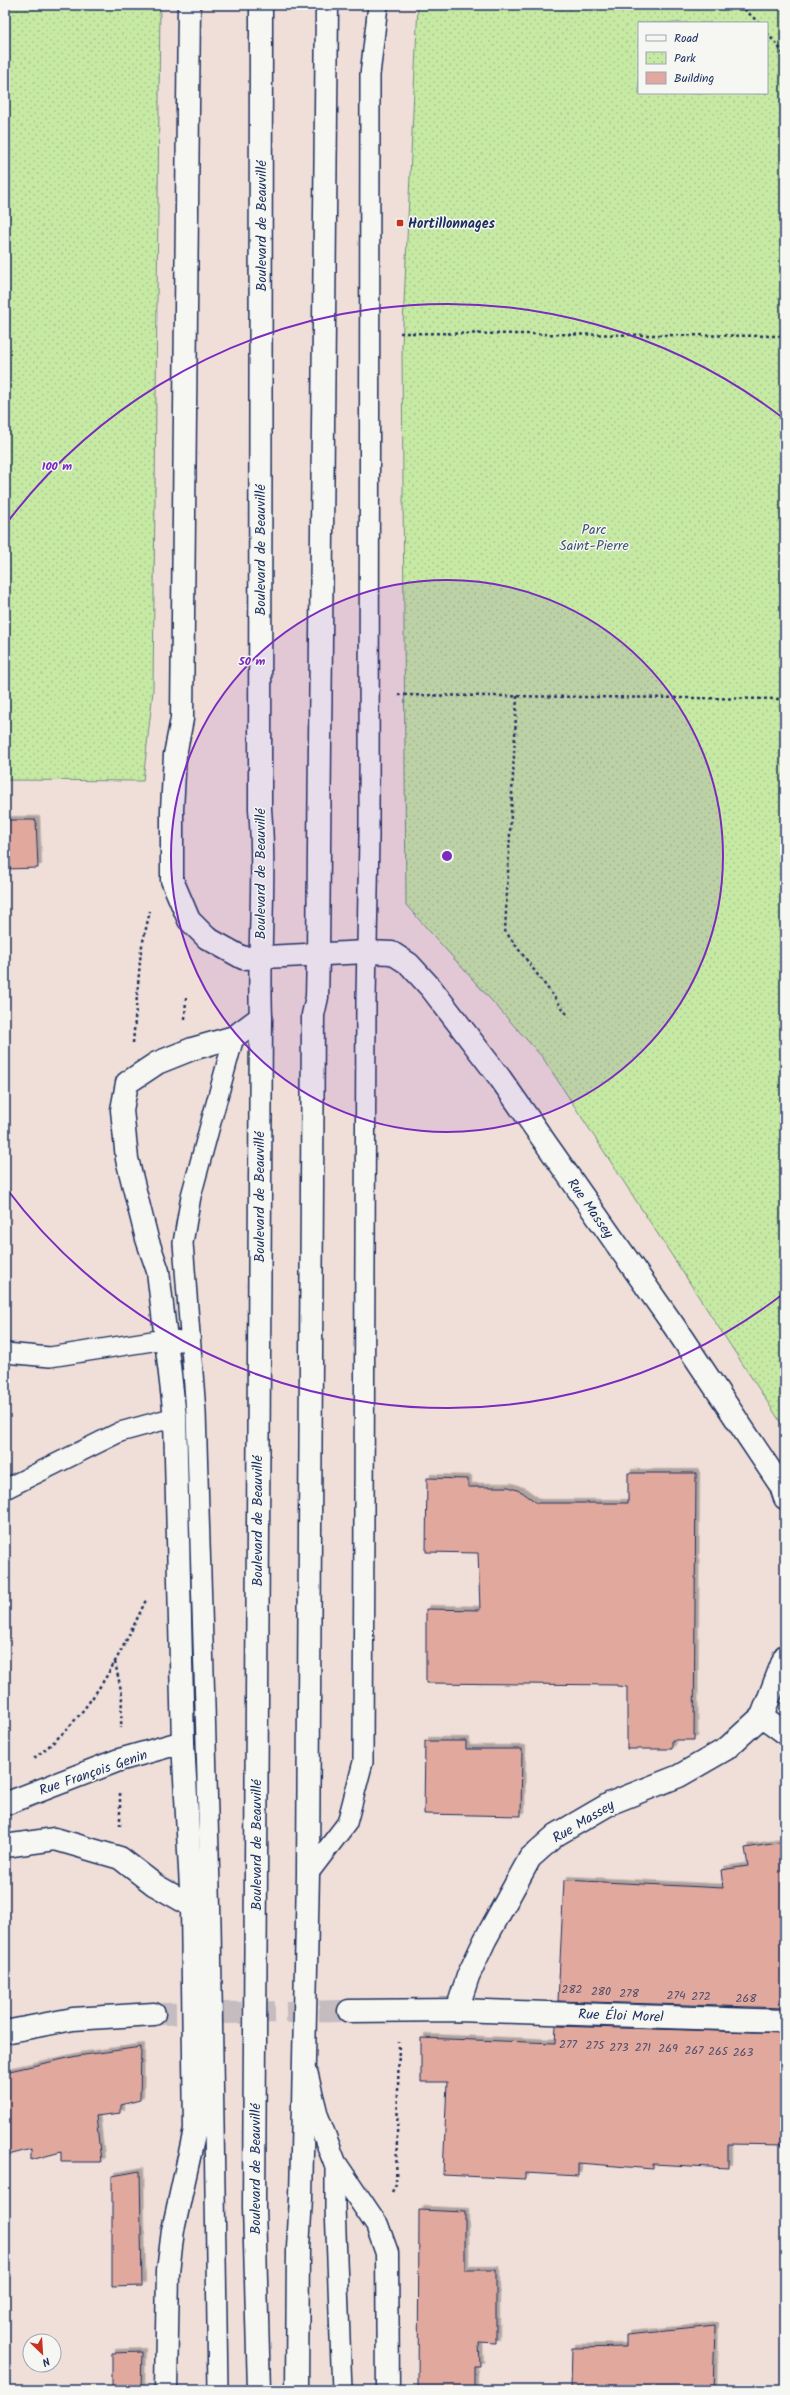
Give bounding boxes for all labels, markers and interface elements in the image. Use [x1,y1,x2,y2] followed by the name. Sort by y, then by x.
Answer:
[638,22,768,94] legend
[674,29,699,48] text: Road
[674,49,696,68] text: Park
[674,69,714,88] text: Building
[251,160,273,292] street label: Boulevard de Beauvillé
[408,213,496,235] place label: Hortillonnages
[395,218,405,228] marker: Hortillonnages
[42,457,72,476] text: 100 m
[250,484,272,616] street label: Boulevard de Beauvillé
[559,519,629,557] park label: Parc Saint-Pierre
[238,652,266,671] text: 50 m
[250,808,272,940] street label: Boulevard de Beauvillé
[440,849,454,863] centre of rings
[249,1131,271,1263] street label: Boulevard de Beauvillé
[561,1174,619,1244] street label: Rue Massey
[247,1455,269,1587] street label: Boulevard de Beauvillé
[36,1744,151,1802] street label: Rue François Genin
[246,1779,268,1911] street label: Boulevard de Beauvillé
[548,1794,619,1849] street label: Rue Massey
[561,1980,583,1999] house number: 282
[591,1982,611,2001] house number: 280
[619,1984,640,2003] house number: 278
[666,1986,686,2005] house number: 274
[691,1987,711,2006] house number: 272
[736,1989,757,2008] house number: 268
[578,2004,665,2029] street label: Rue Éloi Morel
[559,2035,577,2054] house number: 277
[586,2036,606,2055] house number: 275
[609,2038,629,2057] house number: 273
[635,2038,651,2057] house number: 271
[658,2039,678,2058] house number: 269
[684,2041,704,2060] house number: 267
[708,2042,730,2061] house number: 265
[733,2043,753,2062] house number: 263
[245,2103,267,2235] street label: Boulevard de Beauvillé
[22,2333,62,2373] north arrow
[39,2352,53,2371] text: N

